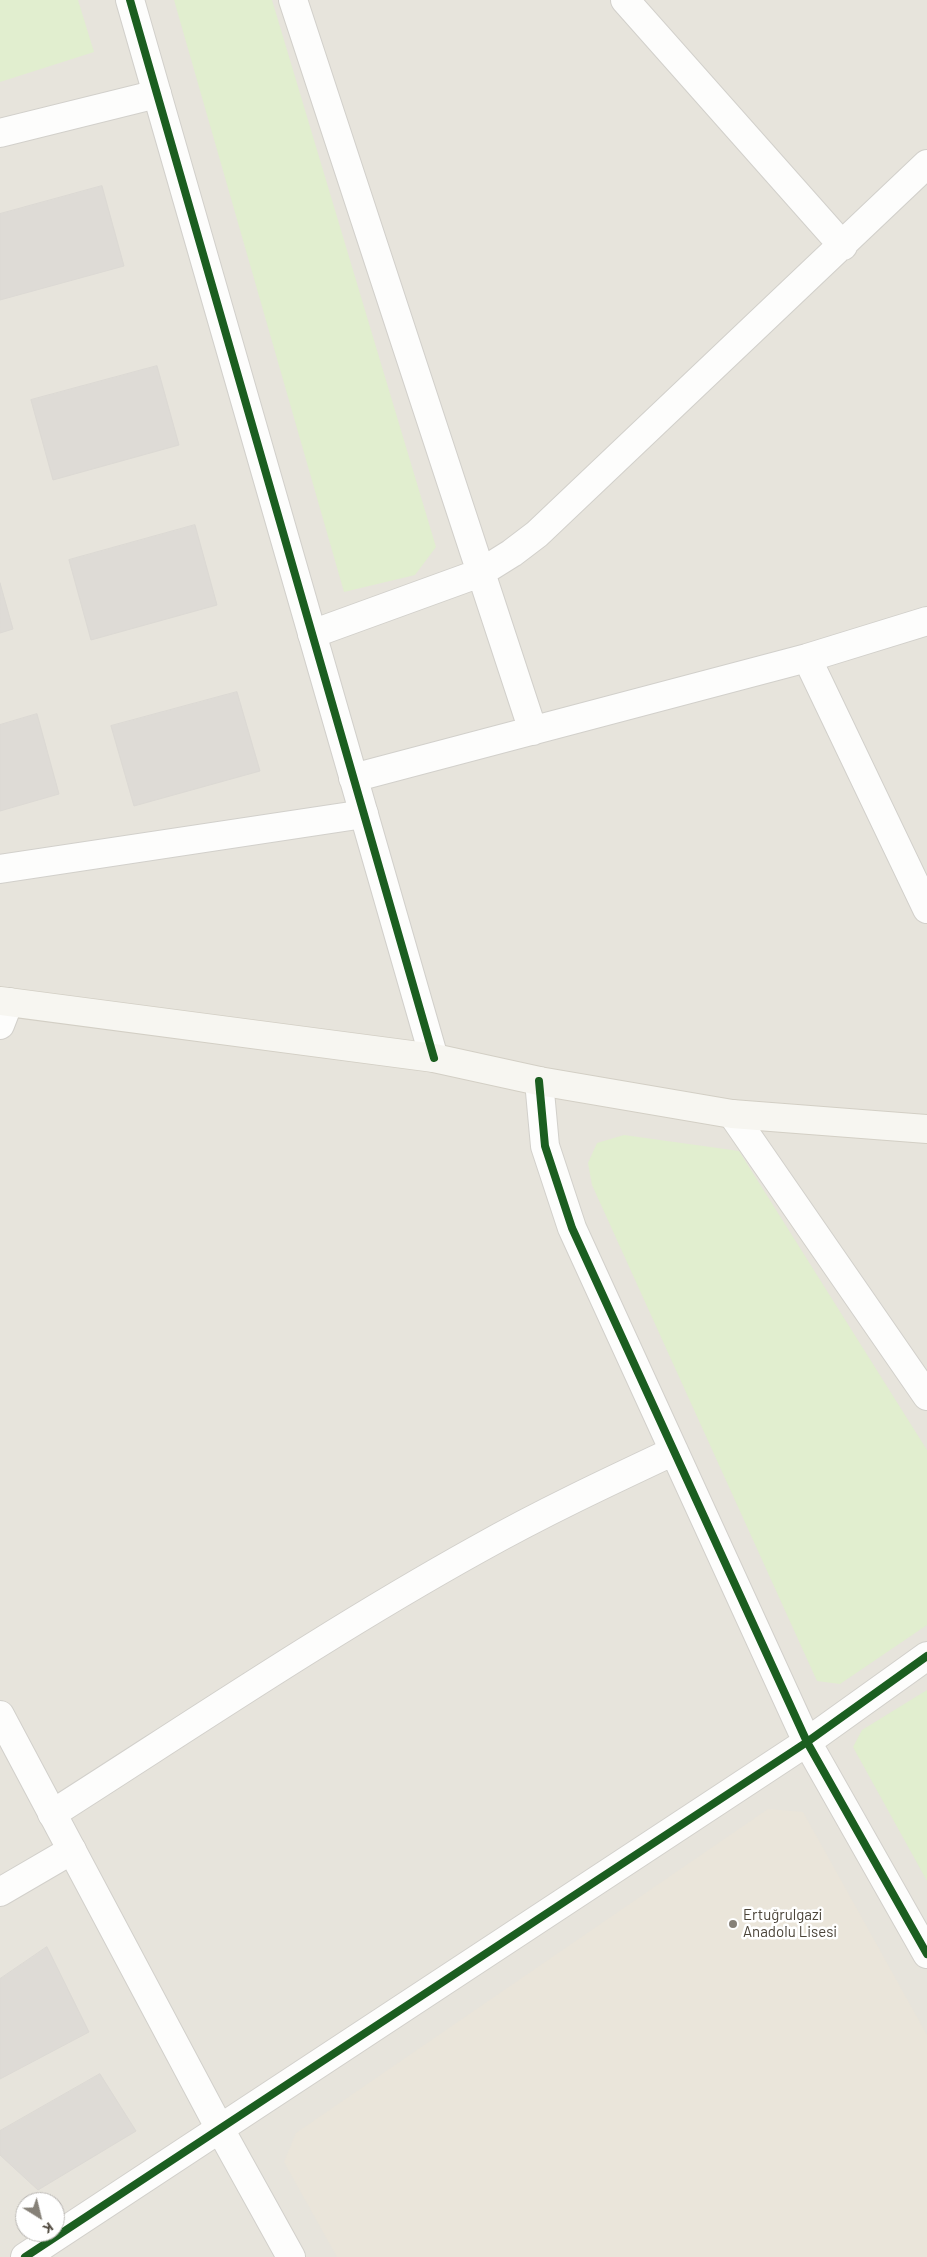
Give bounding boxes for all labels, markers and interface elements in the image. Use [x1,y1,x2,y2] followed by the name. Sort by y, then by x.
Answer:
[743,1906,837,1941] place label: Ertuğrulgazi Anadolu Lisesi
[727,1918,739,1930] marker: Ertuğrulgazi Anadolu Lisesi
[15,2192,65,2242] north arrow
[40,2219,57,2238] text: K

